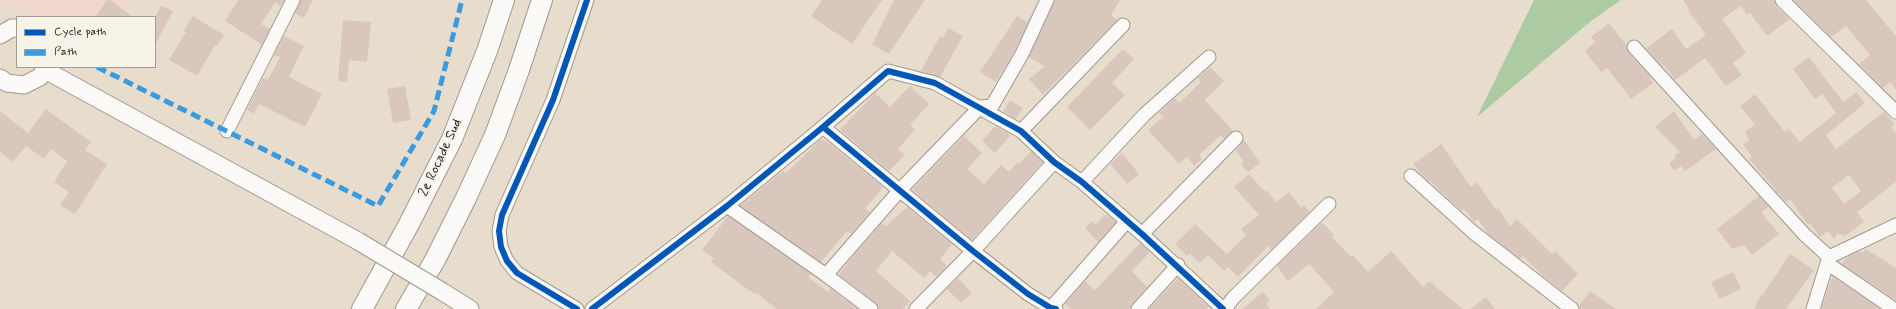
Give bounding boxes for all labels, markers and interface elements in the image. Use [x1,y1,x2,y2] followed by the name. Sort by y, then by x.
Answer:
[16,16,156,68] legend
[54,24,106,40] text: Cycle path
[54,44,77,60] text: Path
[416,117,466,199] street label: 2e Rocade Sud

